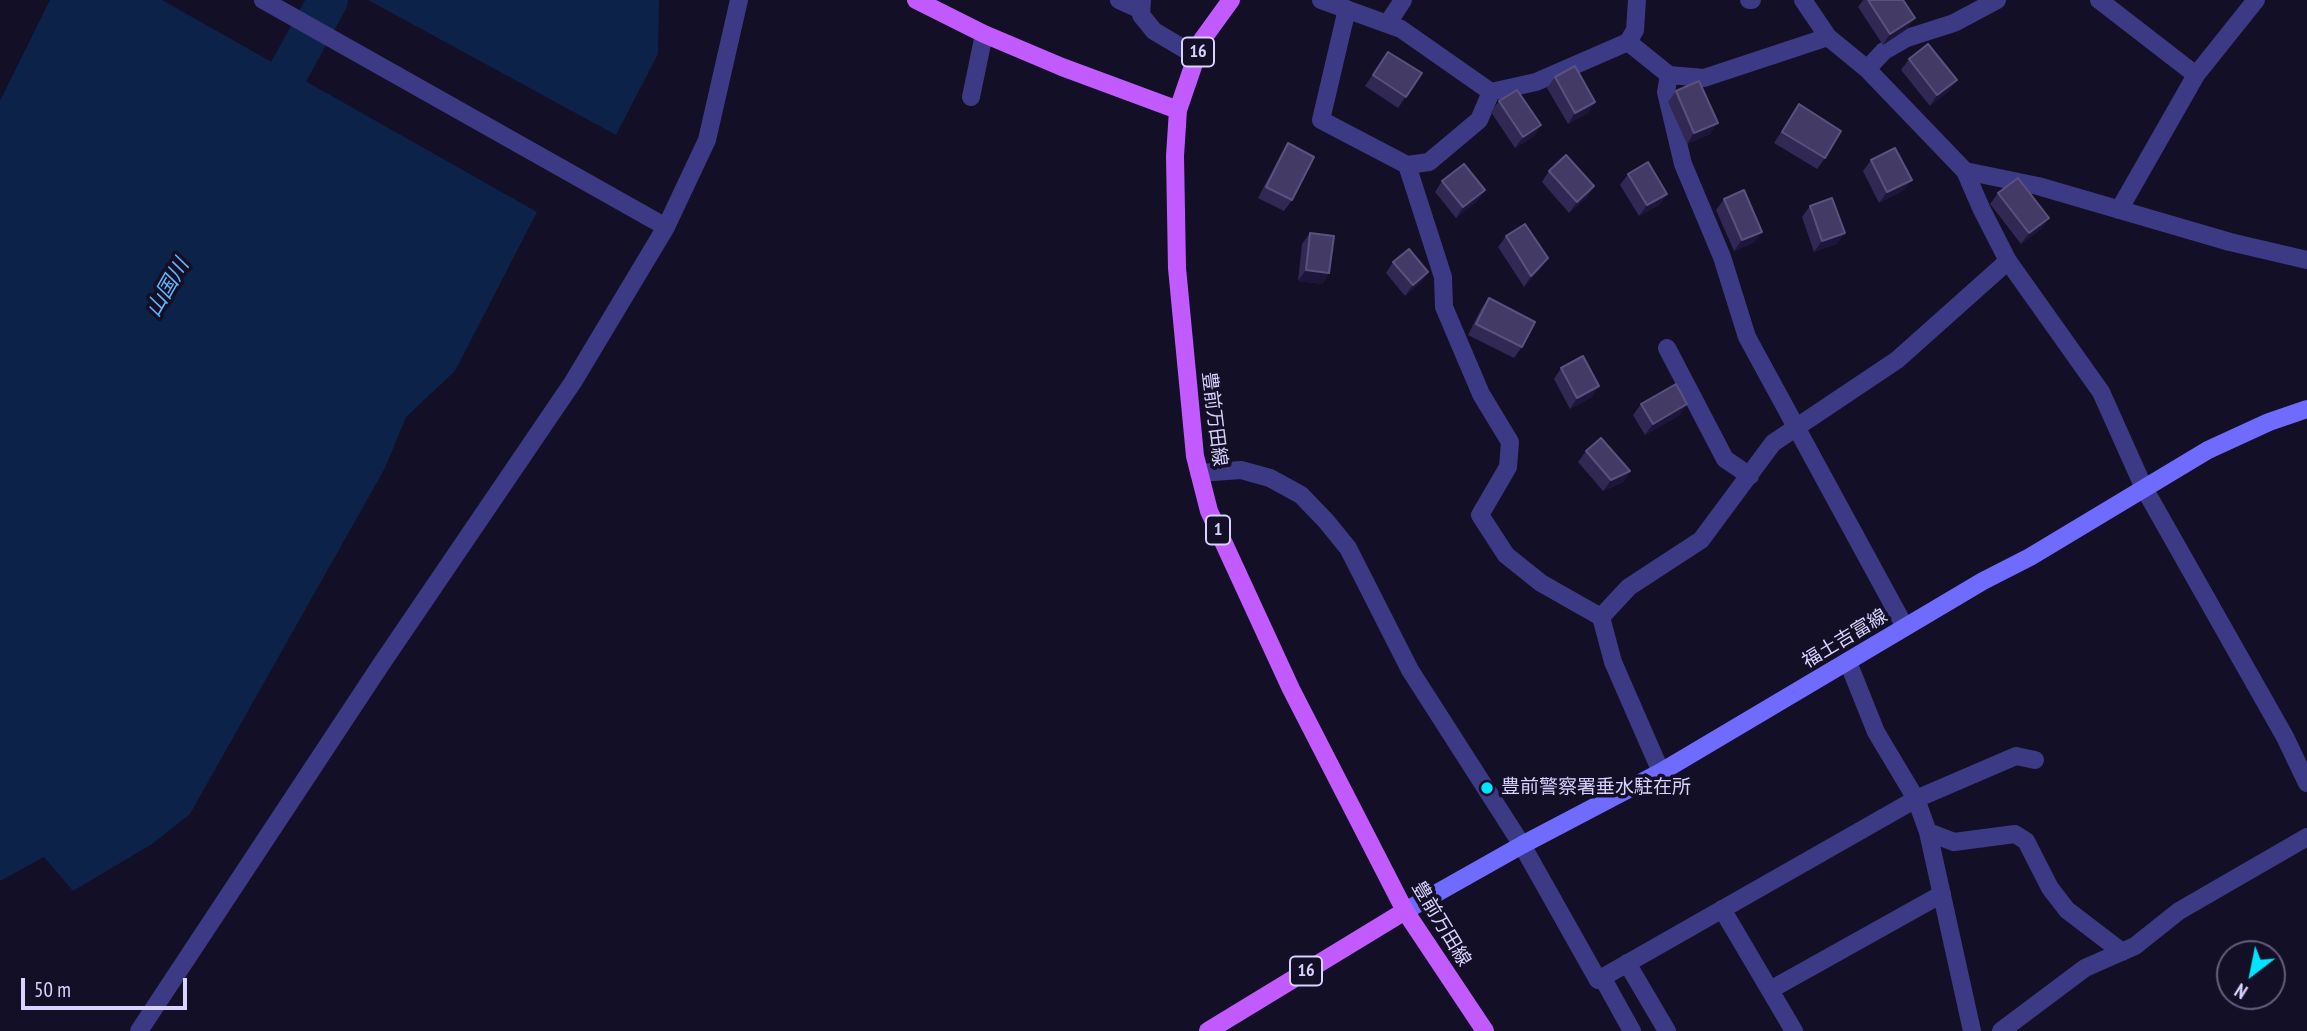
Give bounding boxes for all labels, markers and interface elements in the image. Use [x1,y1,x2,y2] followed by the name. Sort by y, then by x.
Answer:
[1182,38,1214,66] road number: 16
[141,254,195,322] water label: 山国川
[1197,370,1231,468] street label: 豊前万田線
[1206,516,1230,544] road number: 1
[1798,605,1892,673] street label: 福土吉富線
[1501,777,1691,799] place label: 豊前警察署垂水駐在所
[1479,780,1495,796] marker: 豊前警察署垂水駐在所
[1407,877,1475,971] street label: 豊前万田線
[2216,940,2286,1010] north arrow
[1290,956,1322,986] road number: 16
[24,964,191,1008] scale bar
[34,976,71,1003] text: 50 m
[2230,978,2252,1004] text: N

